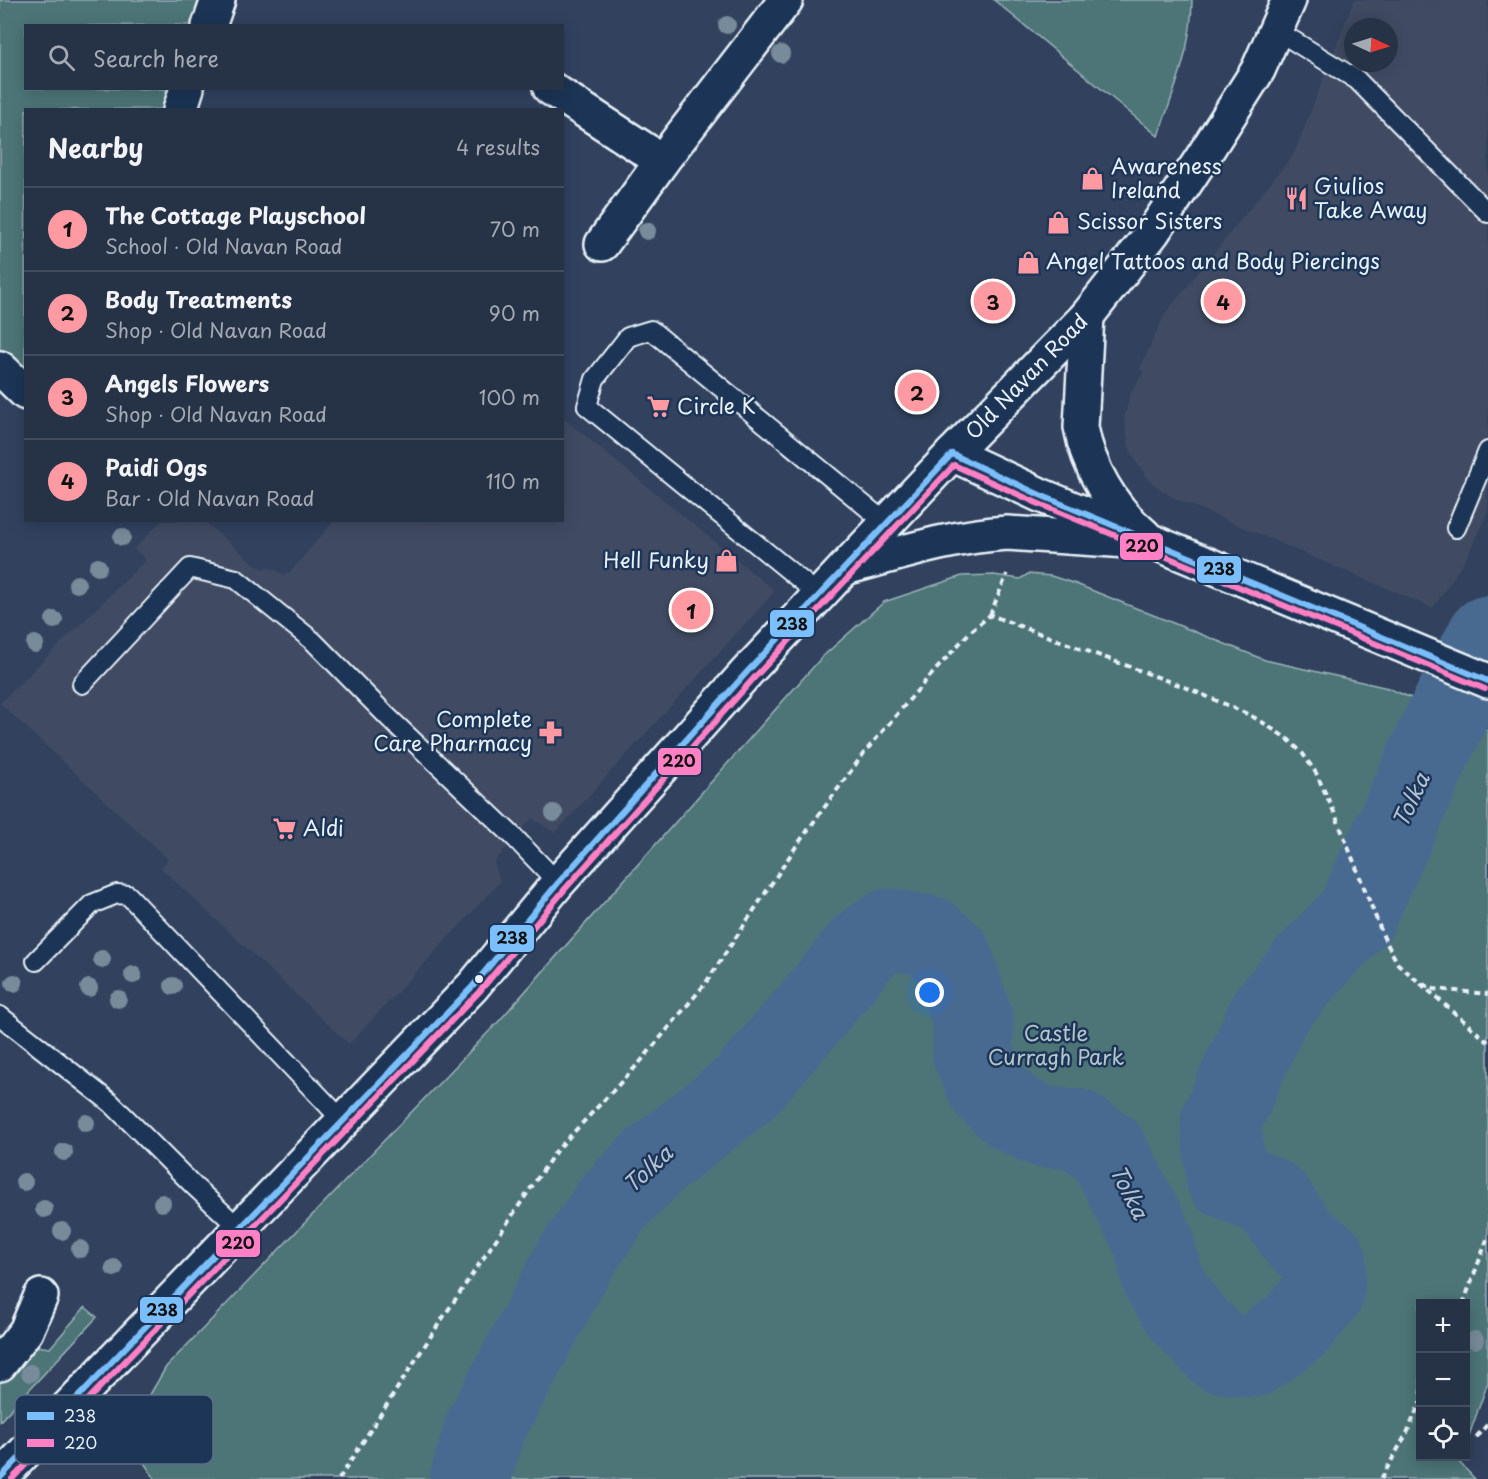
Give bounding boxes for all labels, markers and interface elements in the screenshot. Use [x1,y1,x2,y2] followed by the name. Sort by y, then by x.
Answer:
[1344,18,1398,72] north arrow
[24,24,564,90] search box
[45,41,78,74] icon: search
[93,41,219,74] text: Search here
[48,128,143,167] text: Nearby
[456,132,540,162] text: 4 results
[1111,149,1222,205] place label: Awareness Ireland
[1080,166,1106,192] shop icon: Awareness Ireland
[1314,169,1427,225] place label: Giulios Take Away
[1283,186,1309,212] restaurant icon: Giulios Take Away
[105,198,366,231] text: The Cottage Playschool
[1077,204,1222,236] place label: Scissor Sisters
[1046,209,1072,235] shop icon: Scissor Sisters
[63,214,72,244] text: 1
[490,214,540,244] text: 70 m
[105,231,343,261] text: School · Old Navan Road
[1046,244,1380,276] place label: Angel Tattoos and Body Piercings
[1015,249,1041,275] shop icon: Angel Tattoos and Body Piercings
[974,278,1012,324] pin: 3
[1204,278,1242,324] pin: 4
[105,282,292,315] text: Body Treatments
[60,298,75,328] text: 2
[489,298,540,328] text: 90 m
[957,305,1094,446] street label: Old Navan Road
[105,315,327,345] text: Shop · Old Navan Road
[105,366,269,399] text: Angels Flowers
[898,370,936,414] pin: 2
[61,382,74,412] text: 3
[479,382,540,412] text: 100 m
[677,389,756,421] place label: Circle K
[646,394,672,420] supermarket icon: Circle K
[105,399,327,429] text: Shop · Old Navan Road
[105,450,207,483] text: Paidi Ogs
[61,466,74,496] text: 4
[486,466,540,496] text: 110 m
[105,483,314,513] text: Bar · Old Navan Road
[1119,532,1164,561] line badge: 220
[1125,533,1159,557] text: 220
[603,543,709,575] place label: Hell Funky
[714,548,740,574] shop icon: Hell Funky
[1196,555,1242,584] line badge: 238
[1203,556,1235,580] text: 238
[672,588,710,632] pin: 1
[769,609,815,638] line badge: 238
[776,611,808,635] text: 238
[373,702,532,758] place label: Complete Care Pharmacy
[537,719,563,745] pharmacy icon: Complete Care Pharmacy
[657,747,702,776] line badge: 220
[662,748,696,772] text: 220
[1383,765,1437,832] water label: Tolka
[303,811,344,843] place label: Aldi
[272,816,298,842] supermarket icon: Aldi
[489,924,535,953] line badge: 238
[496,925,528,949] text: 238
[473,973,485,985] unlabelled marker
[915,978,944,1007] your location
[988,1016,1124,1072] park label: Castle Curragh Park
[615,1135,680,1199] water label: Tolka
[1103,1158,1159,1225] water label: Tolka
[215,1229,261,1258] line badge: 220
[221,1230,255,1254] text: 220
[139,1296,184,1324] line badge: 238
[146,1297,178,1321] text: 238
[1416,1299,1470,1461] map controls
[1416,1299,1470,1353] button: +
[1416,1353,1470,1407] button: −
[15,1395,213,1464] legend
[64,1403,96,1427] text: 238
[1416,1407,1470,1461] button: locate
[64,1430,97,1454] text: 220

